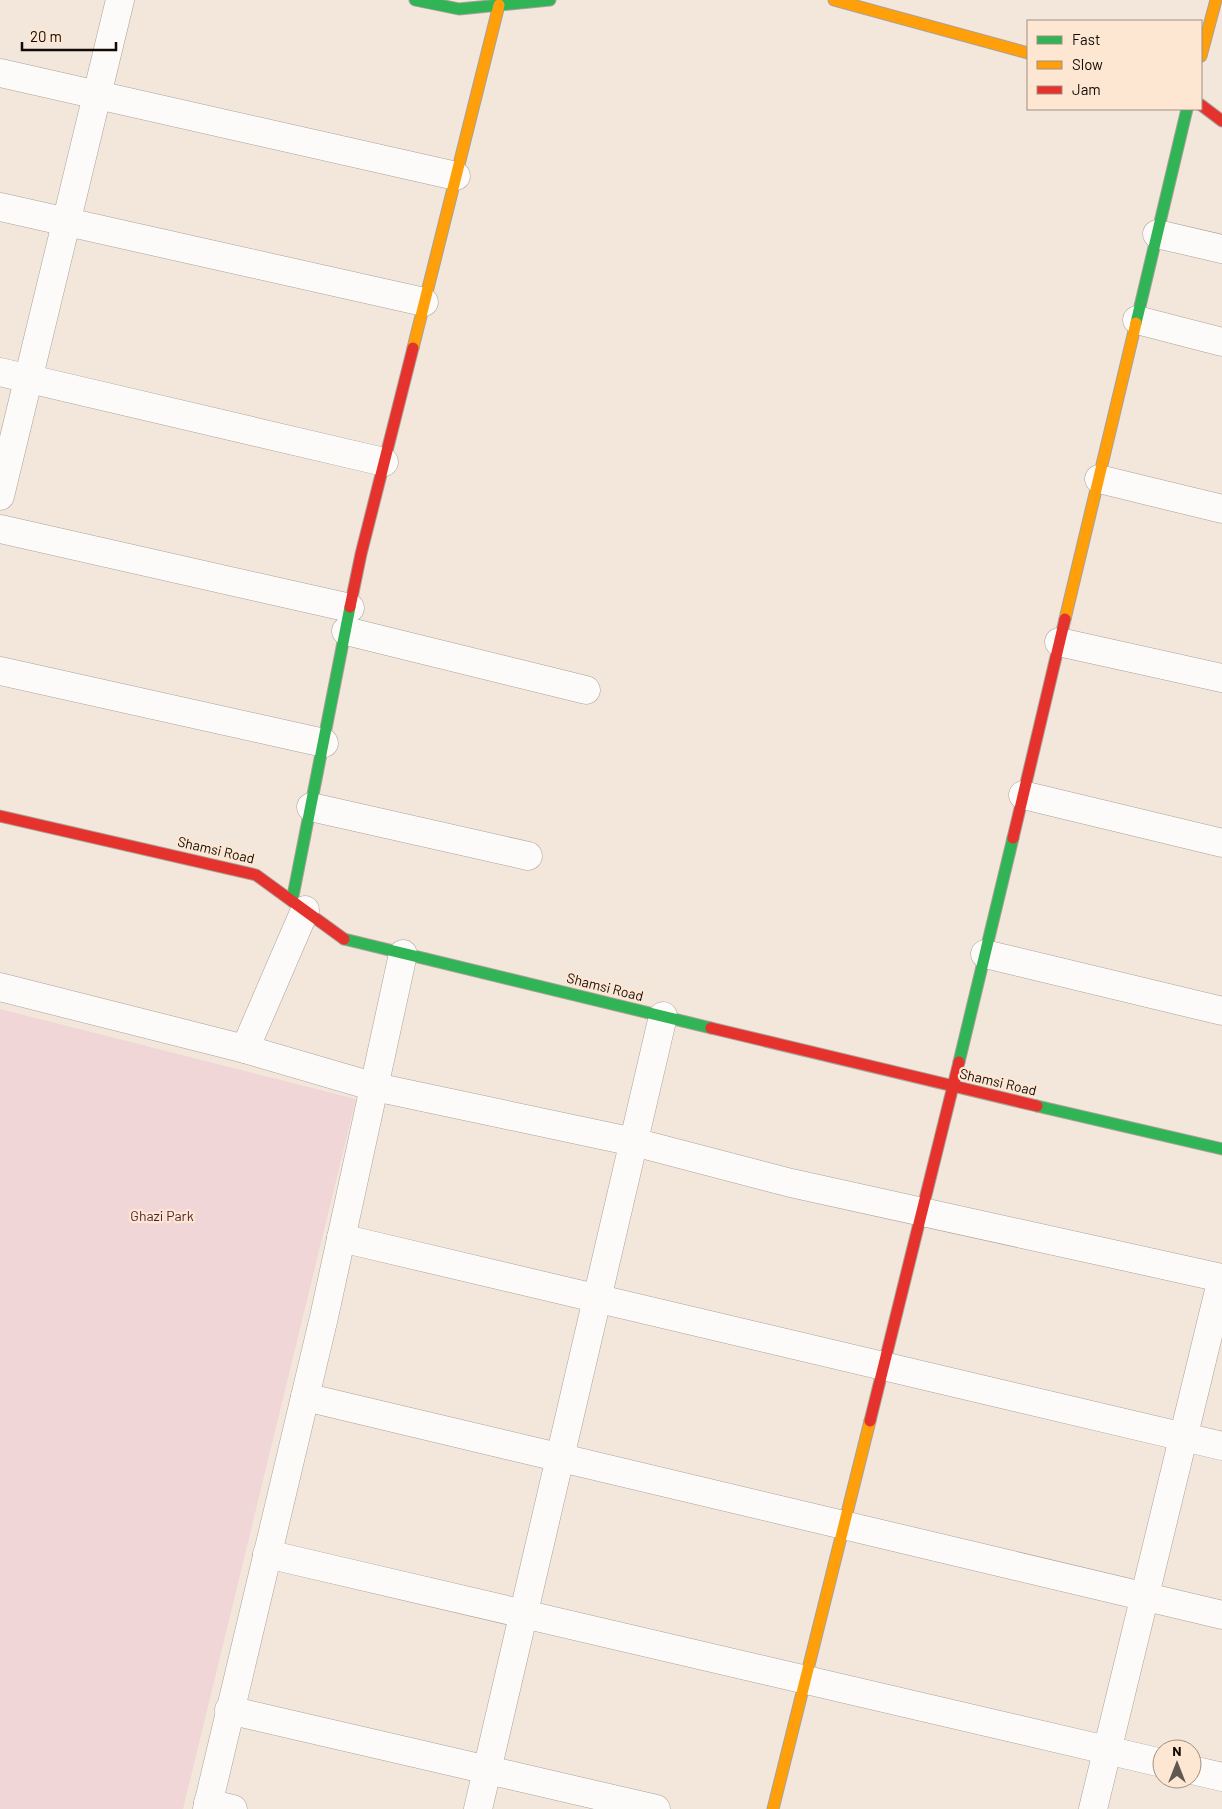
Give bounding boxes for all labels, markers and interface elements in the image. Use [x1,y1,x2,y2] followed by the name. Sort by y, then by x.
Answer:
[22,20,116,52] scale bar
[1027,20,1202,110] legend
[30,27,62,45] text: 20 m
[1072,30,1100,48] text: Fast
[1072,55,1103,73] text: Slow
[1072,80,1101,98] text: Jam
[176,832,256,867] street label: Shamsi Road
[565,969,645,1004] street label: Shamsi Road
[958,1064,1038,1099] street label: Shamsi Road
[130,1207,194,1224] park label: Ghazi Park
[1152,1739,1202,1789] north arrow
[1172,1742,1182,1759] text: N

